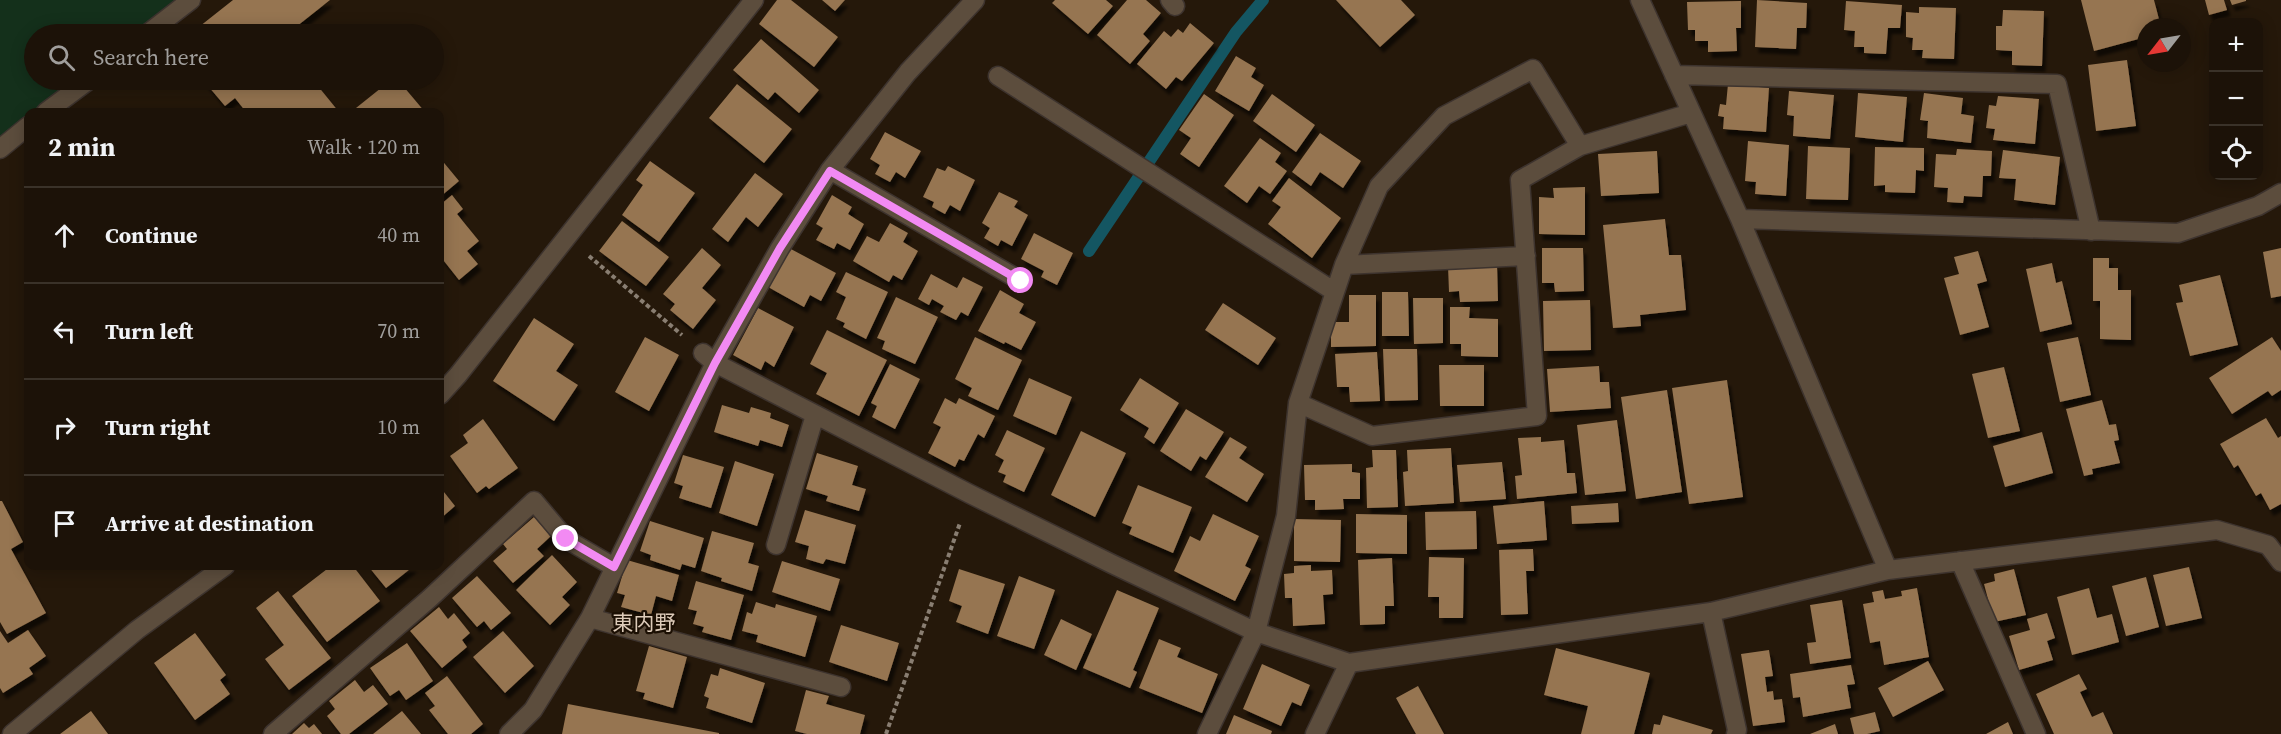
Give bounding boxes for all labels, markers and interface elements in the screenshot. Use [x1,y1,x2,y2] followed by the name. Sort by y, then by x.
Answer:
[2137,18,2191,72] north arrow
[2209,18,2263,180] map controls
[2209,18,2263,72] button: +
[24,24,444,90] search box
[45,41,78,74] icon: search
[93,42,209,72] text: Search here
[2209,72,2263,126] button: −
[2209,126,2263,180] button: locate
[48,129,115,165] text: 2 min
[307,133,420,161] text: Walk · 120 m
[48,219,81,252] icon: ahead
[105,220,198,250] text: Continue
[377,221,420,249] text: 40 m
[1007,267,1033,293] route start
[48,315,81,348] icon: left
[105,316,193,346] text: Turn left
[377,317,420,345] text: 70 m
[48,411,81,444] icon: right
[105,412,210,442] text: Turn right
[377,413,420,441] text: 10 m
[48,507,81,540] icon: arrive
[105,508,314,538] text: Arrive at destination
[552,525,578,551] route end
[613,608,676,637] district label: 東内野

